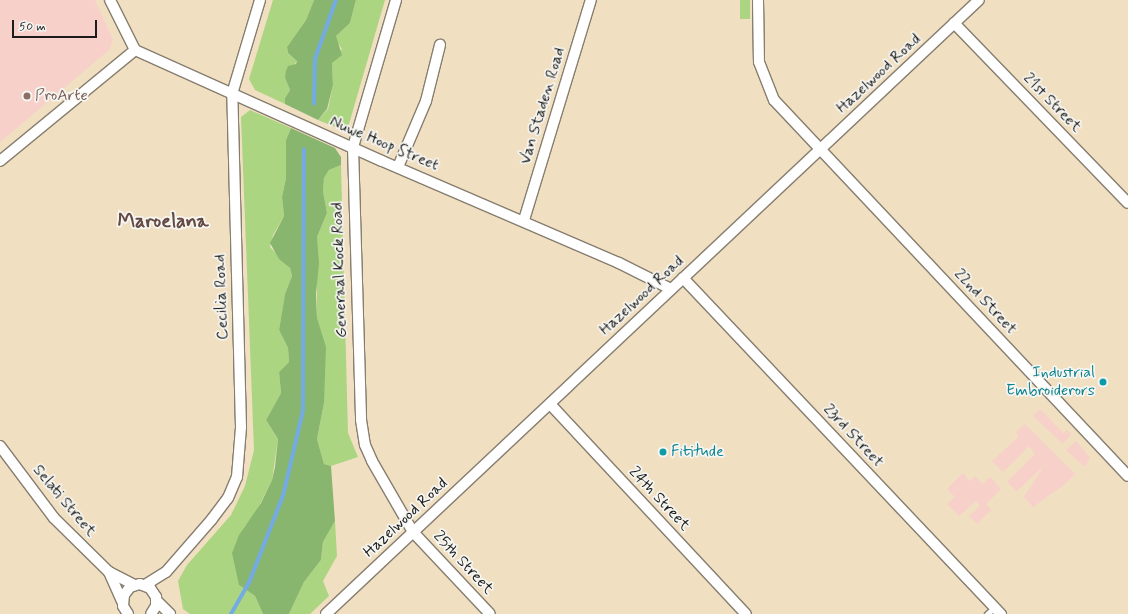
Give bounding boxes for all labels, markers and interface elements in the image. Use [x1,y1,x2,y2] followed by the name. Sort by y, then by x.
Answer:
[14,12,99,38] scale bar
[19,19,46,35] text: 50 m
[834,31,924,117] street label: Hazelwood Road
[517,49,569,163] street label: Van Staden Road
[1019,69,1085,137] street label: 21st Street
[35,86,88,106] place label: ProArte
[22,91,32,101] marker: ProArte
[325,112,443,176] street label: Nuwe Hoop Street
[328,201,352,339] street label: Generaal Kock Road
[118,209,208,233] district label: Maroelana
[597,253,687,339] street label: Hazelwood Road
[211,255,233,339] street label: Cecilia Road
[950,265,1020,339] street label: 22nd Street
[1006,363,1095,401] place label: Industrial Embroiderors
[1098,377,1108,387] marker: Industrial Embroiderors
[819,400,887,472] street label: 23rd Street
[671,442,724,462] place label: Fititude
[658,447,668,457] marker: Fititude
[28,461,100,541] street label: Selati Street
[624,463,694,535] street label: 24th Street
[361,475,451,561] street label: Hazelwood Road
[429,527,497,599] street label: 25th Street

